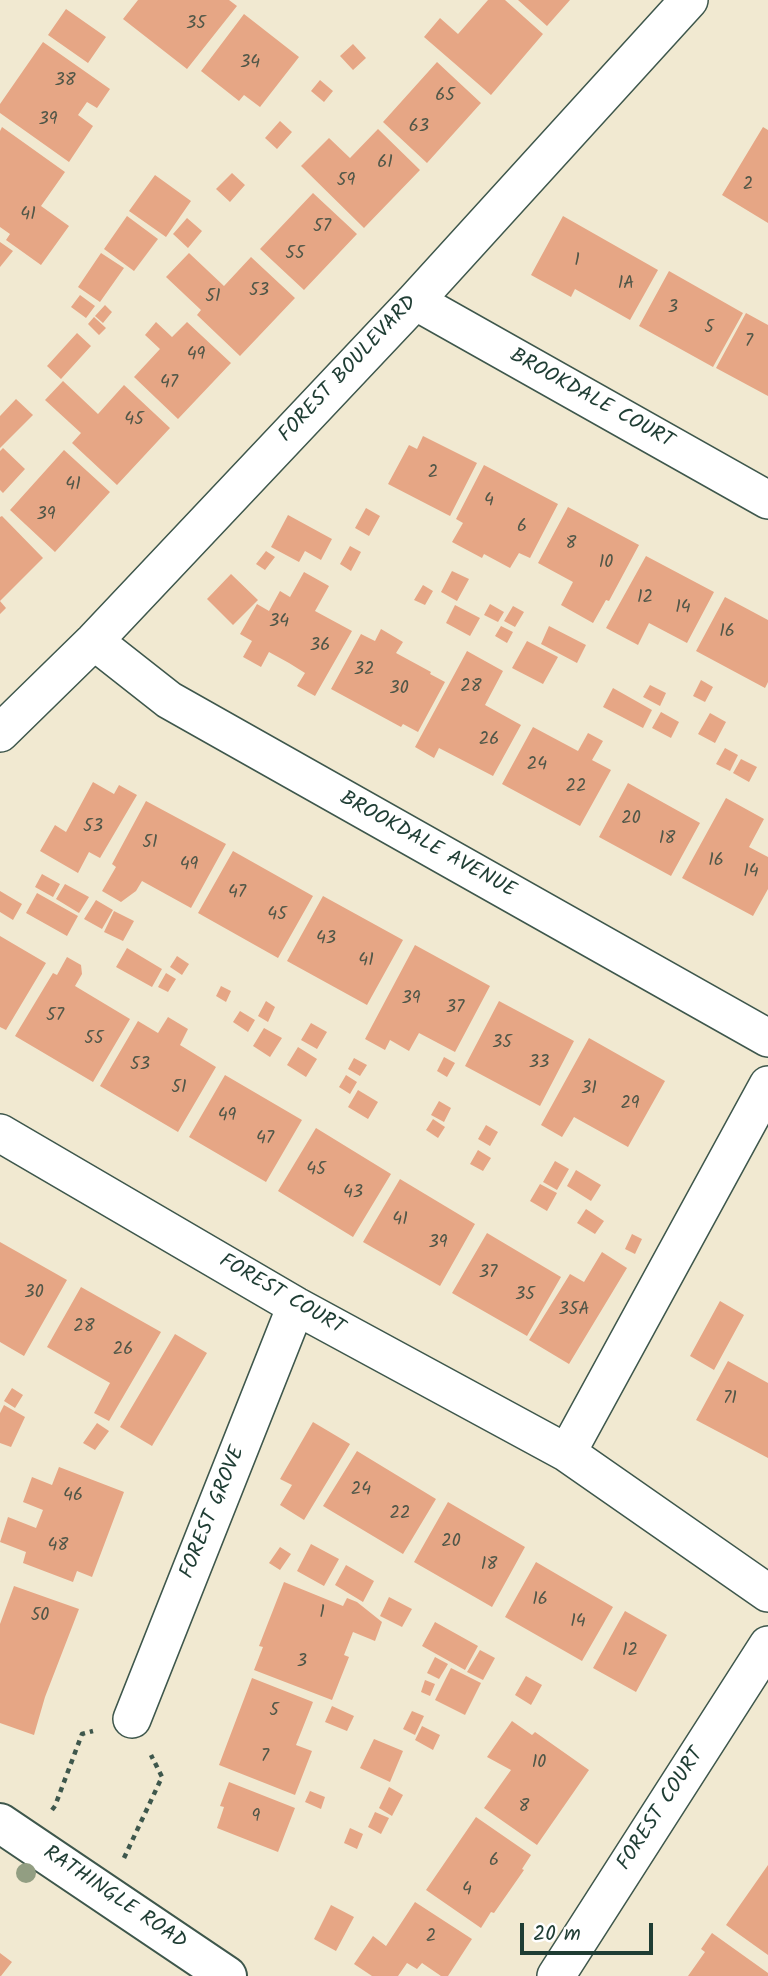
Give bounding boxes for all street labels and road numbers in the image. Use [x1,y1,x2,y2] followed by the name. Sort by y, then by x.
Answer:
[274,291,424,449] street label: FOREST BOULEVARD
[505,344,677,456] street label: BROOKDALE COURT
[334,787,520,905] street label: BROOKDALE AVENUE
[214,1250,348,1342] street label: FOREST COURT
[176,1443,252,1583] street label: FOREST GROVE
[613,1744,711,1876] street label: FOREST COURT
[38,1842,190,1956] street label: RATHINGLE ROAD

